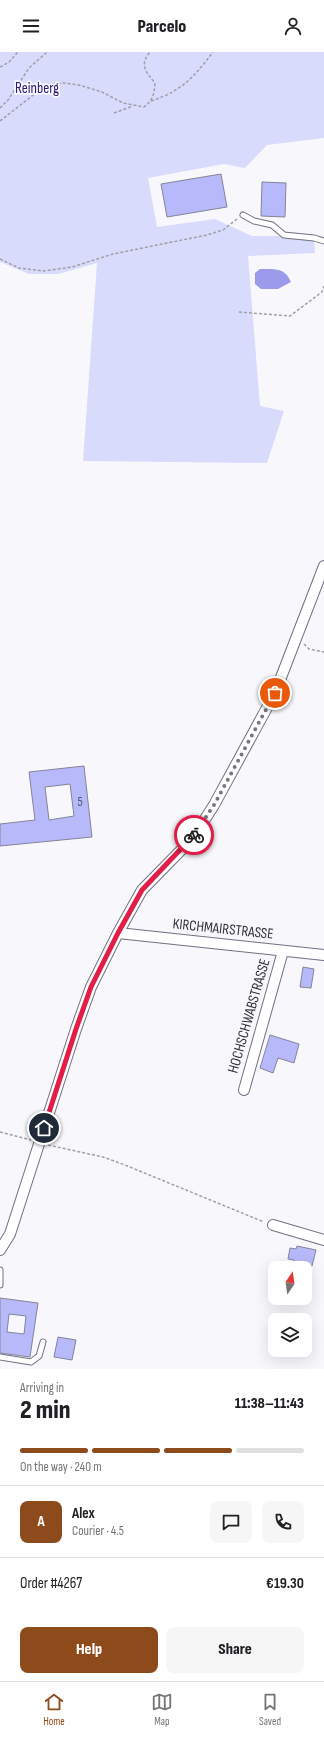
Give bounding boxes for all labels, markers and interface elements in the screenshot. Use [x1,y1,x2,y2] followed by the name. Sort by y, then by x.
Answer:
[20,15,42,37] icon: menu
[282,15,304,37] icon: person
[138,16,186,37] text: Parcelo
[15,79,59,98] park label: Reinberg
[258,676,292,710] pin
[264,682,286,704] icon: bag
[77,794,83,810] house number: 5
[174,815,214,855] courier
[183,824,205,846] icon: bike
[172,914,274,944] street label: KIRCHMAIRSTRASSE
[224,957,274,1075] street label: HOCHSCHWABSTRASSE
[27,1111,61,1145] pin
[33,1117,55,1139] icon: home
[268,1261,312,1305] north arrow
[268,1261,312,1357] map controls
[268,1313,312,1357] button: layers
[20,1380,64,1396] text: Arriving in
[235,1394,304,1413] text: 11:38–11:43
[20,1395,70,1426] text: 2 min
[20,1459,101,1475] text: On the way · 240 m
[210,1501,252,1543] button: chat
[262,1501,304,1543] button: phone
[72,1504,95,1523] text: Alex
[37,1512,45,1531] text: A
[72,1523,124,1539] text: Courier · 4.5
[20,1574,82,1593] text: Order #4267
[266,1574,304,1593] text: €19.30
[20,1627,158,1673] button: Help
[166,1627,304,1673] button: Share
[43,1691,65,1728] tab: Home
[151,1691,173,1728] tab: Map
[259,1691,281,1728] tab: Saved

